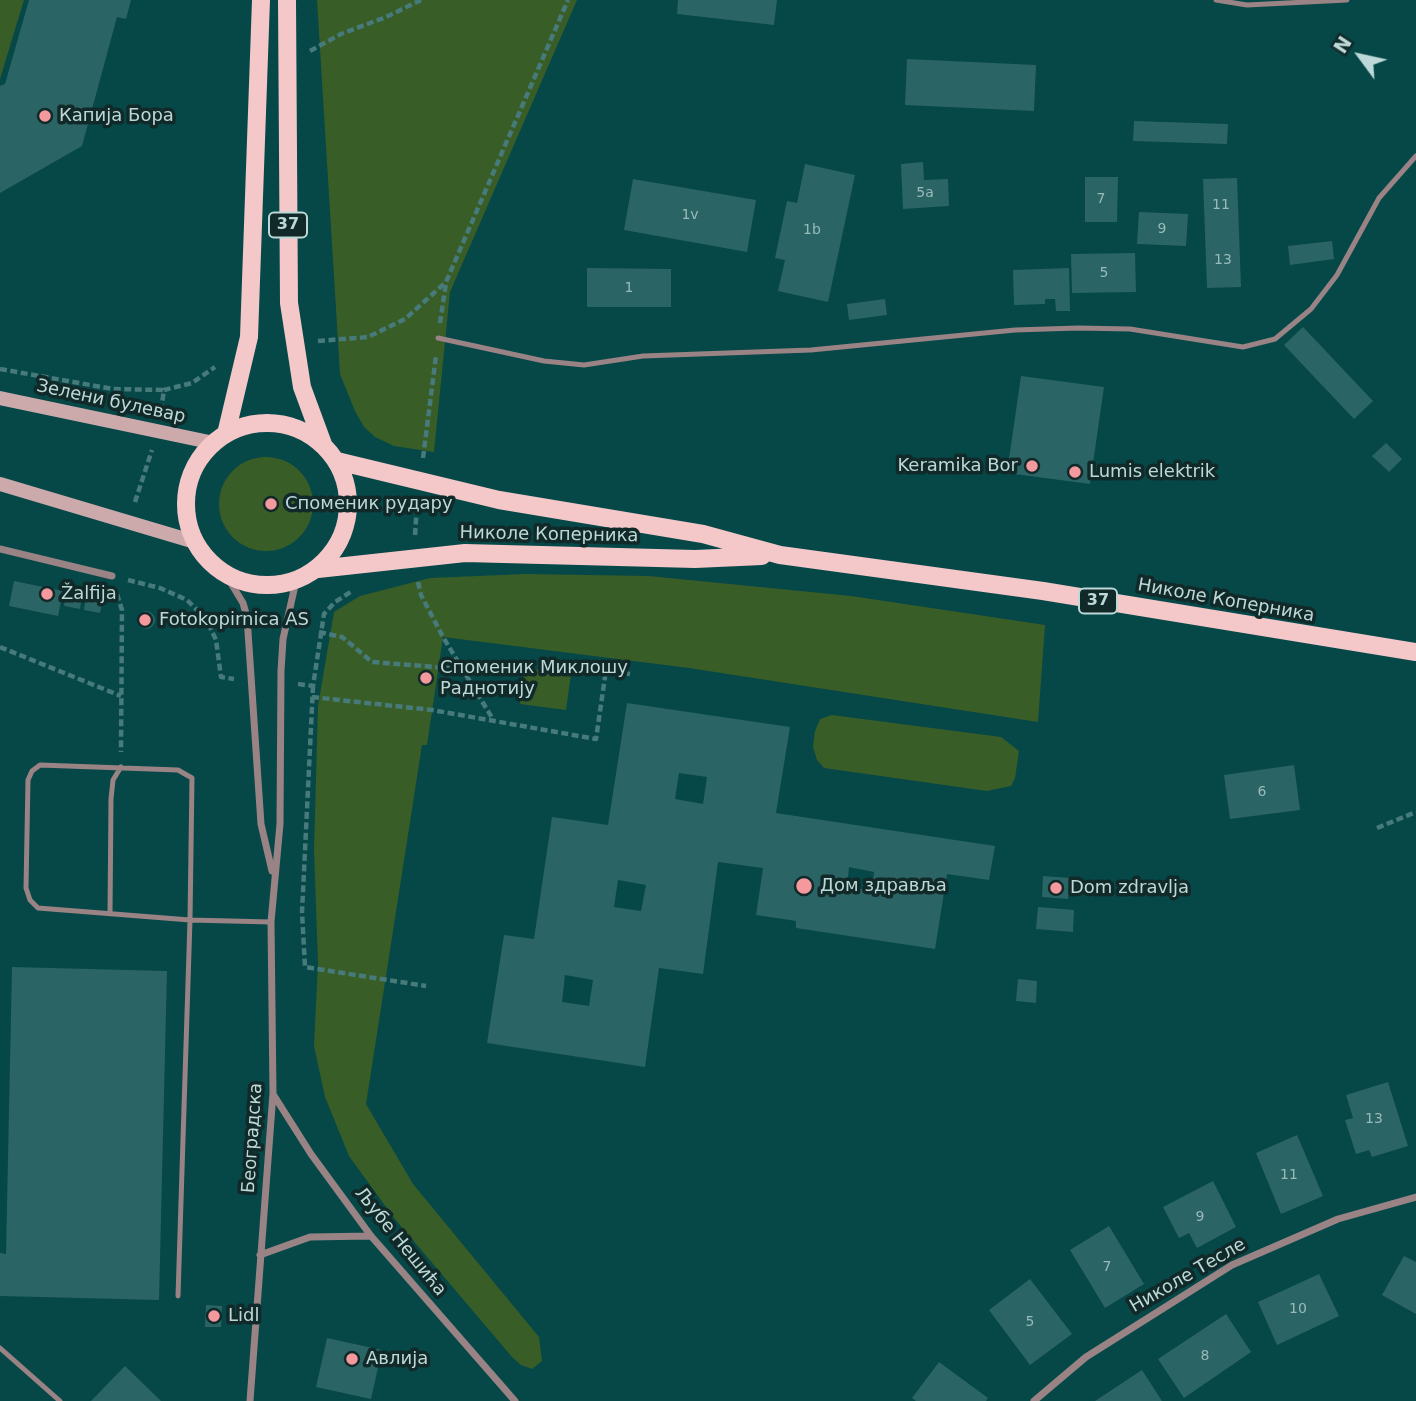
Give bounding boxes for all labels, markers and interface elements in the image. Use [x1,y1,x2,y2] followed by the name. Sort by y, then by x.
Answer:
[1325,21,1395,91] north arrow
[1329,32,1356,57] text: N
[59,105,174,127] place label: Капија Бора
[37,108,53,124] marker: Капија Бора
[916,185,934,201] house number: 5a
[1097,191,1105,207] house number: 7
[1212,197,1230,213] house number: 11
[681,207,699,223] house number: 1v
[269,213,307,238] road number: 37
[1158,221,1166,237] house number: 9
[803,222,821,238] house number: 1b
[1214,252,1232,268] house number: 13
[1100,265,1108,281] house number: 5
[625,280,633,296] house number: 1
[35,376,187,428] street label: Зелени булевар
[897,455,1018,477] place label: Keramika Bor
[1024,458,1040,474] marker: Keramika Bor
[1089,461,1215,483] place label: Lumis elektrik
[1067,464,1083,480] marker: Lumis elektrik
[285,493,453,515] place label: Споменик рудару
[263,496,279,512] marker: Споменик рудару
[459,523,639,547] street label: Николе Коперника
[1136,575,1316,627] street label: Николе Коперника
[61,583,117,605] place label: Žalfija
[39,586,55,602] marker: Žalfija
[1079,588,1117,614] road number: 37
[159,609,309,631] place label: Fotokopirnica AS
[137,612,153,628] marker: Fotokopirnica AS
[440,657,628,700] place label: Споменик Миклошу Раднотију
[418,670,434,686] marker: Споменик Миклошу Раднотију
[1258,784,1266,800] house number: 6
[820,875,947,897] place label: Дом здравља
[794,876,814,896] marker: Дом здравља
[1070,877,1189,899] place label: Dom zdravlja
[1048,880,1064,896] marker: Dom zdravlja
[238,1082,268,1194] street label: Београдска
[1365,1111,1383,1127] house number: 13
[1280,1167,1298,1183] house number: 11
[350,1183,450,1301] street label: Љубе Нешића
[1196,1209,1204,1225] house number: 9
[1126,1234,1250,1318] street label: Николе Тесле
[1103,1259,1111,1275] house number: 7
[1289,1301,1307,1317] house number: 10
[228,1305,259,1327] place label: Lidl
[206,1308,222,1324] marker: Lidl
[1026,1314,1034,1330] house number: 5
[366,1348,428,1370] place label: Авлија
[1201,1348,1209,1364] house number: 8
[344,1351,360,1367] marker: Авлија

